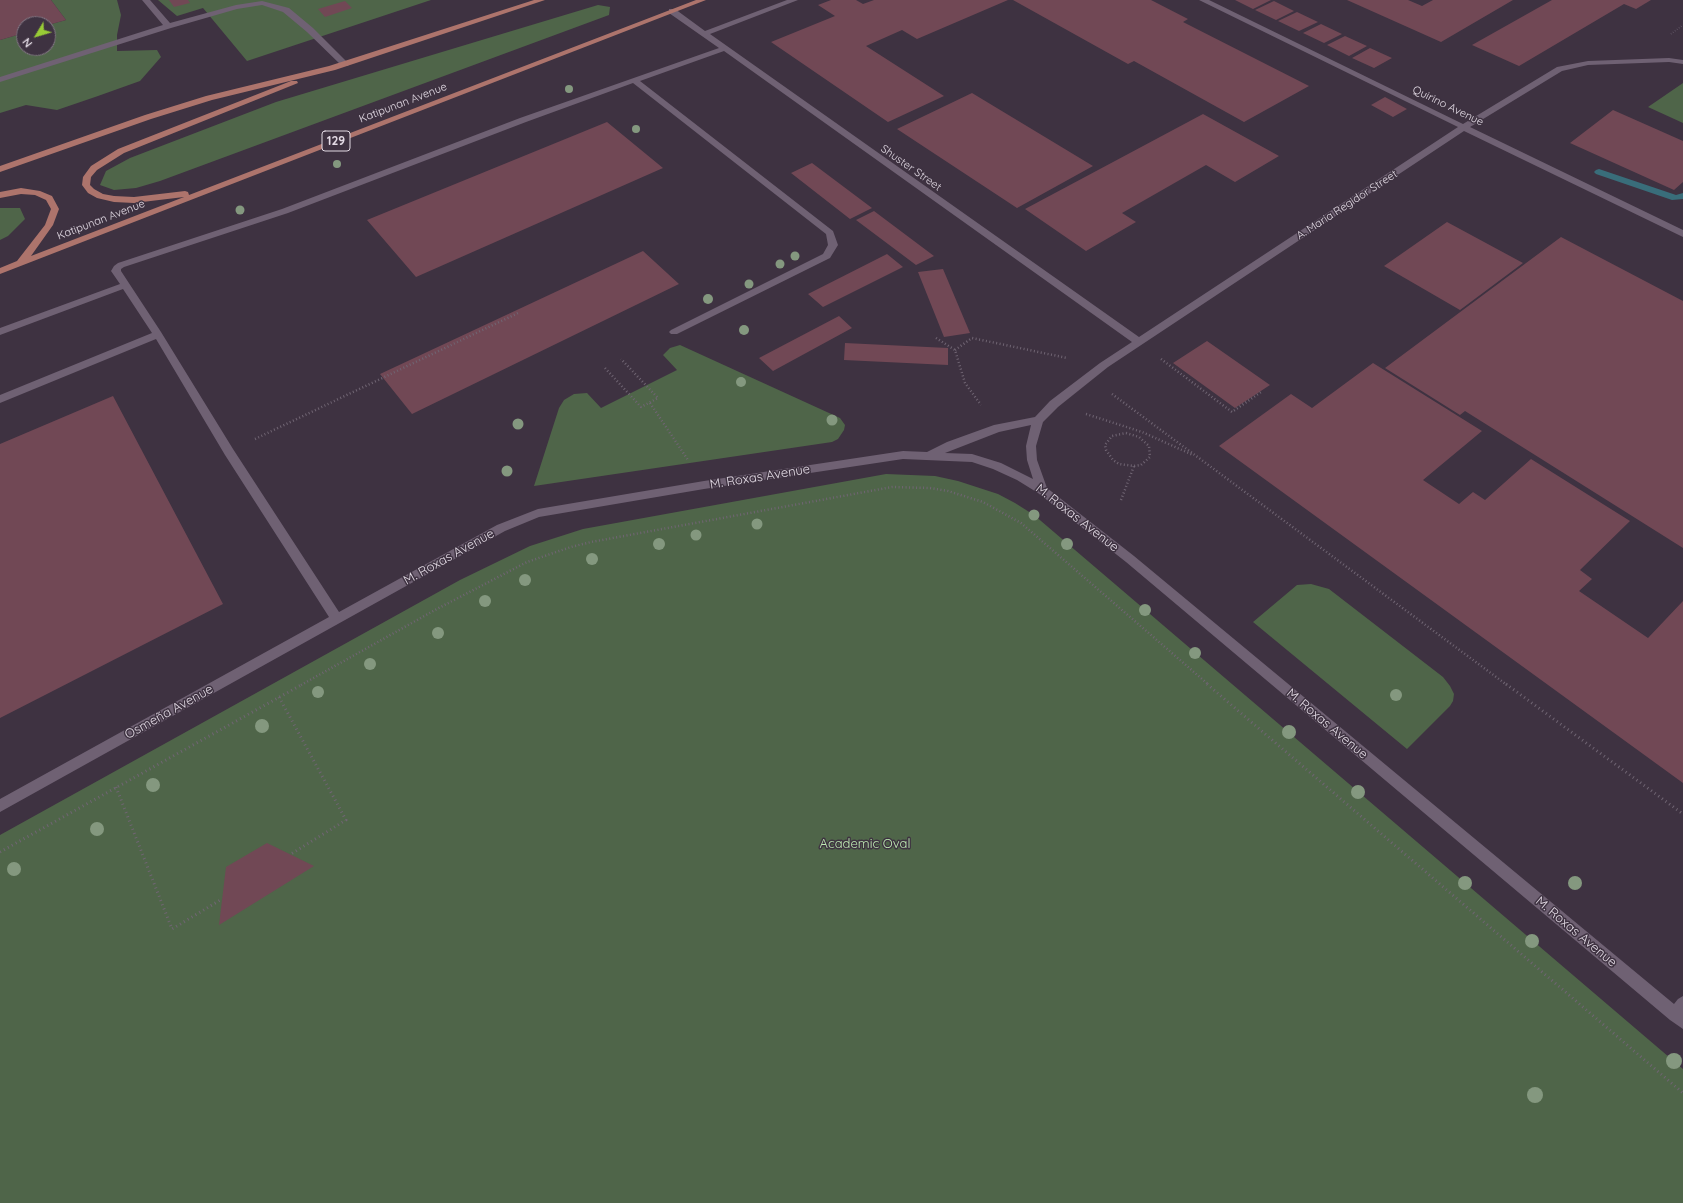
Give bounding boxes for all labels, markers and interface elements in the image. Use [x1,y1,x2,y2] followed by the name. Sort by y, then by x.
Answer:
[16,16,56,56] north arrow
[19,35,35,50] text: N
[357,80,449,126] street label: Katipunan Avenue
[1410,83,1486,129] street label: Quirino Avenue
[322,131,350,151] road number: 129
[878,142,944,194] street label: Shuster Street
[1294,167,1400,243] street label: A. Maria Regidor Street
[55,197,147,243] street label: Katipunan Avenue
[709,461,811,493] street label: M. Roxas Avenue
[1032,481,1122,555] street label: M. Roxas Avenue
[401,526,497,588] street label: M. Roxas Avenue
[122,681,216,743] street label: Osmeña Avenue
[1283,685,1371,763] street label: M. Roxas Avenue
[820,836,910,852] park label: Academic Oval
[1532,893,1620,971] street label: M. Roxas Avenue

